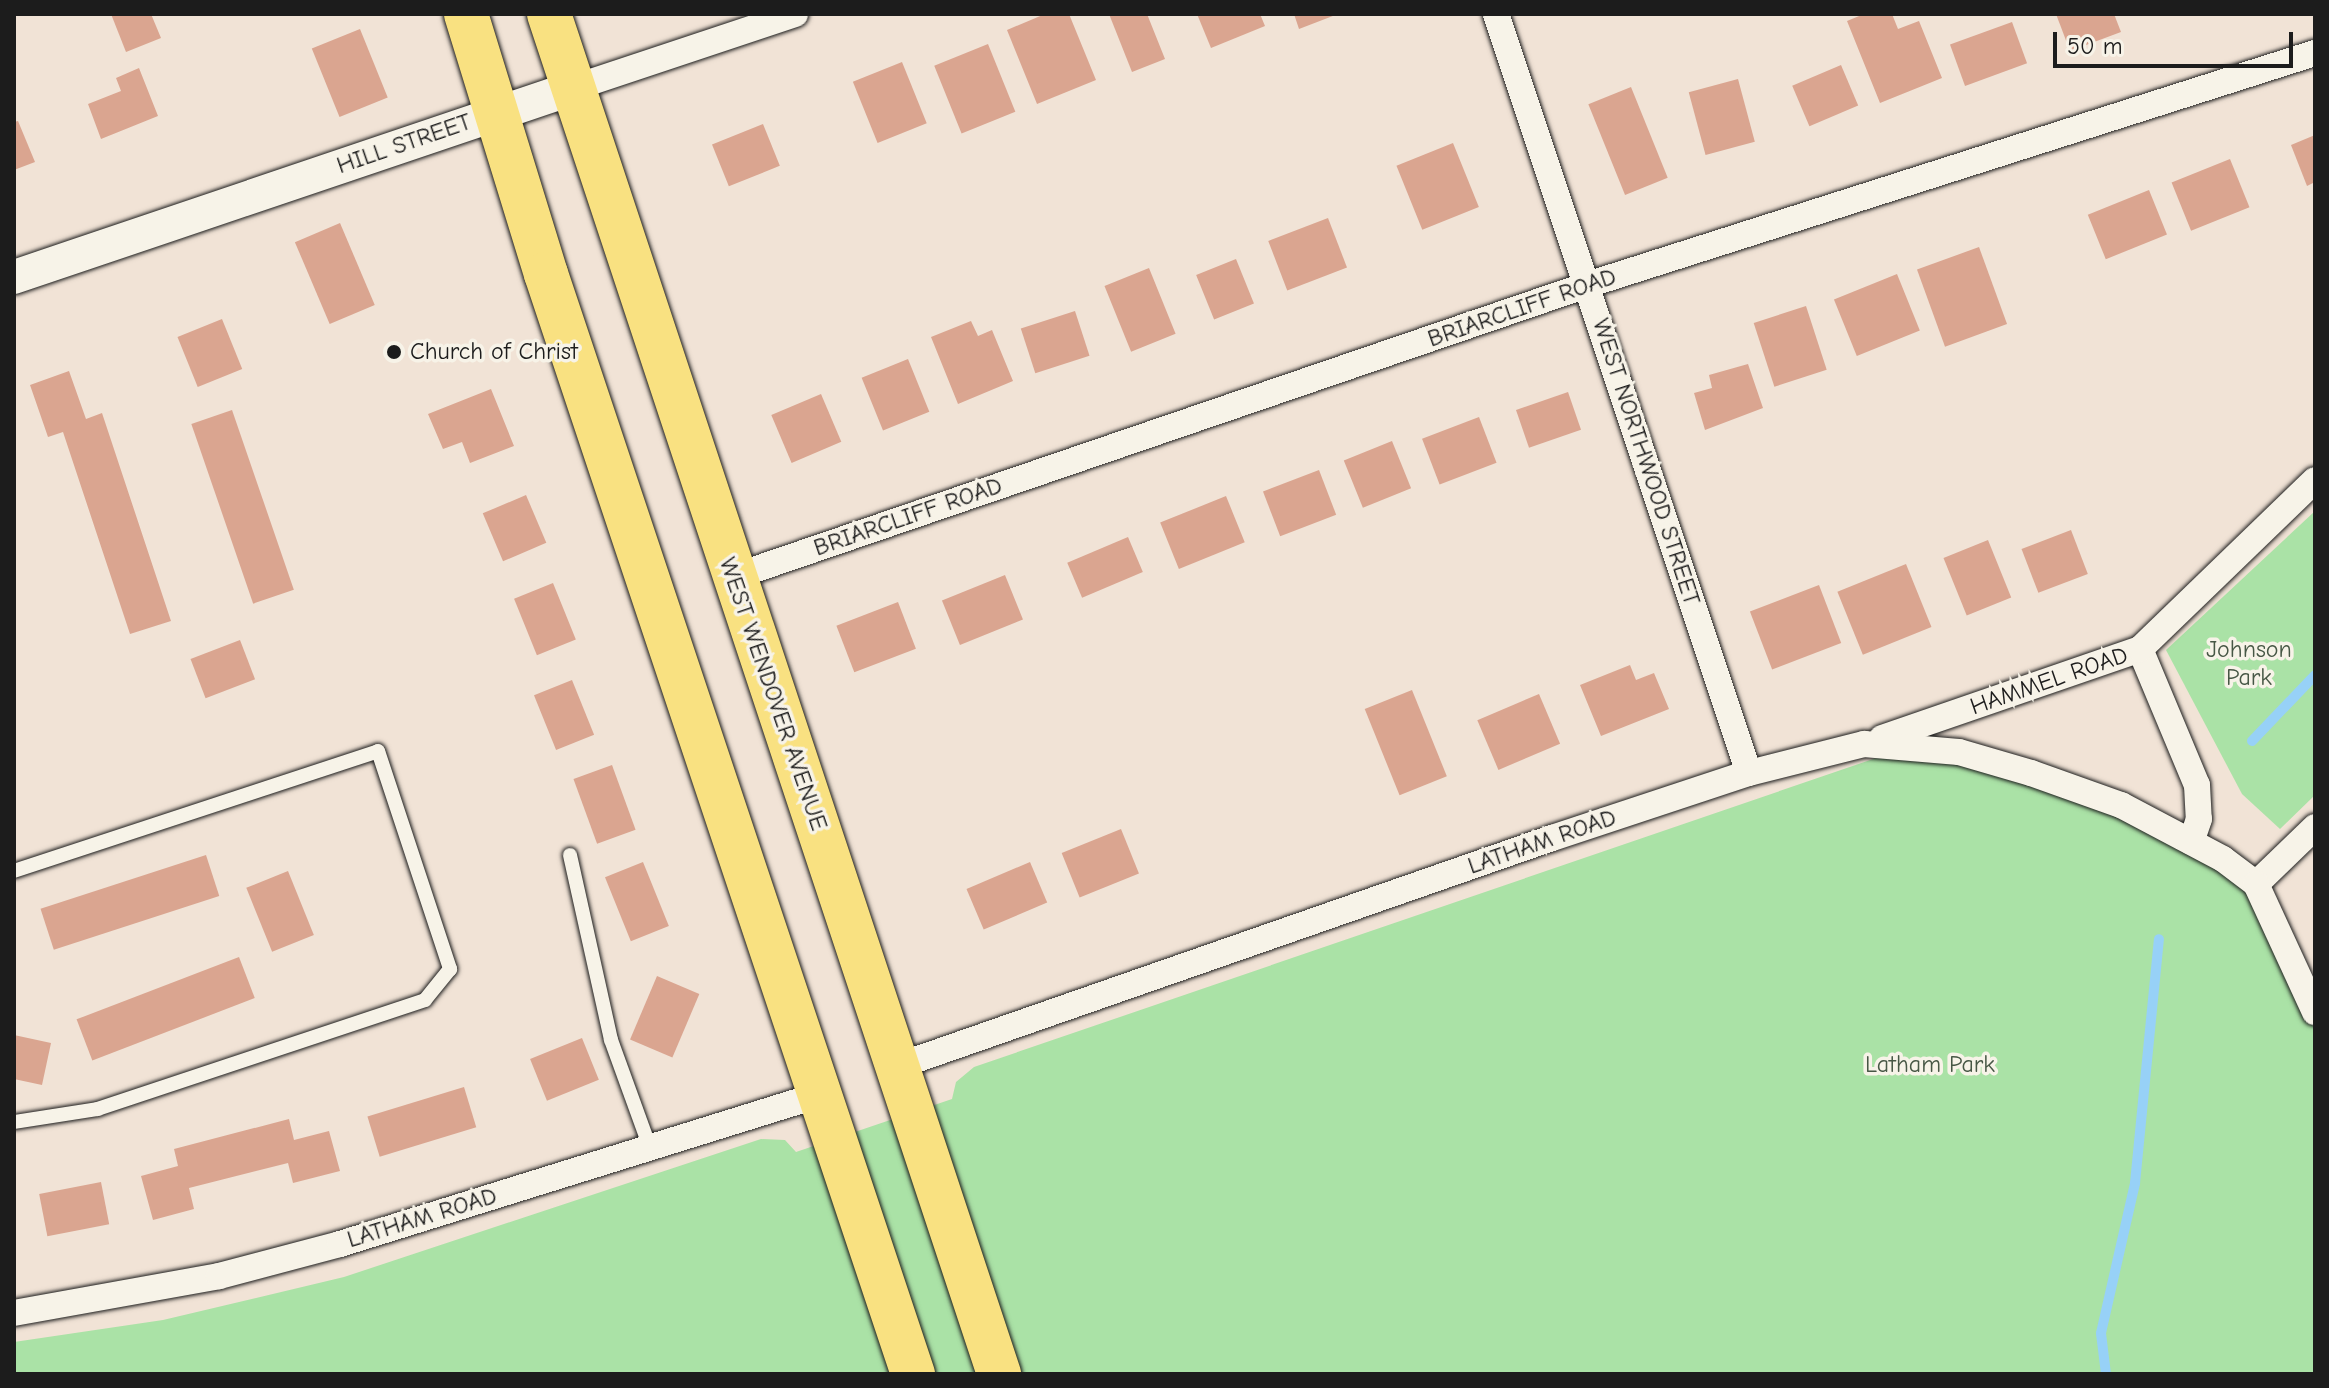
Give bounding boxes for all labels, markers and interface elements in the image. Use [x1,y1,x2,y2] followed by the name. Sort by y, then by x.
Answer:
[2057,16,2297,66] scale bar
[2067,32,2123,60] text: 50 m
[333,108,475,180] street label: HILL STREET
[1424,262,1620,354] street label: BRIARCLIFF ROAD
[1586,315,1706,609] street label: WEST NORTHWOOD STREET
[410,338,578,366] place label: Church of Christ
[385,343,403,361] marker: Church of Christ
[810,471,1006,563] street label: BRIARCLIFF ROAD
[713,554,833,834] street label: WEST WENDOVER AVENUE
[2206,636,2292,692] park label: Johnson Park
[1966,641,2132,721] street label: HAMMEL ROAD
[1464,803,1620,881] street label: LATHAM ROAD
[1865,1051,1995,1079] park label: Latham Park
[344,1182,500,1254] street label: LATHAM ROAD

